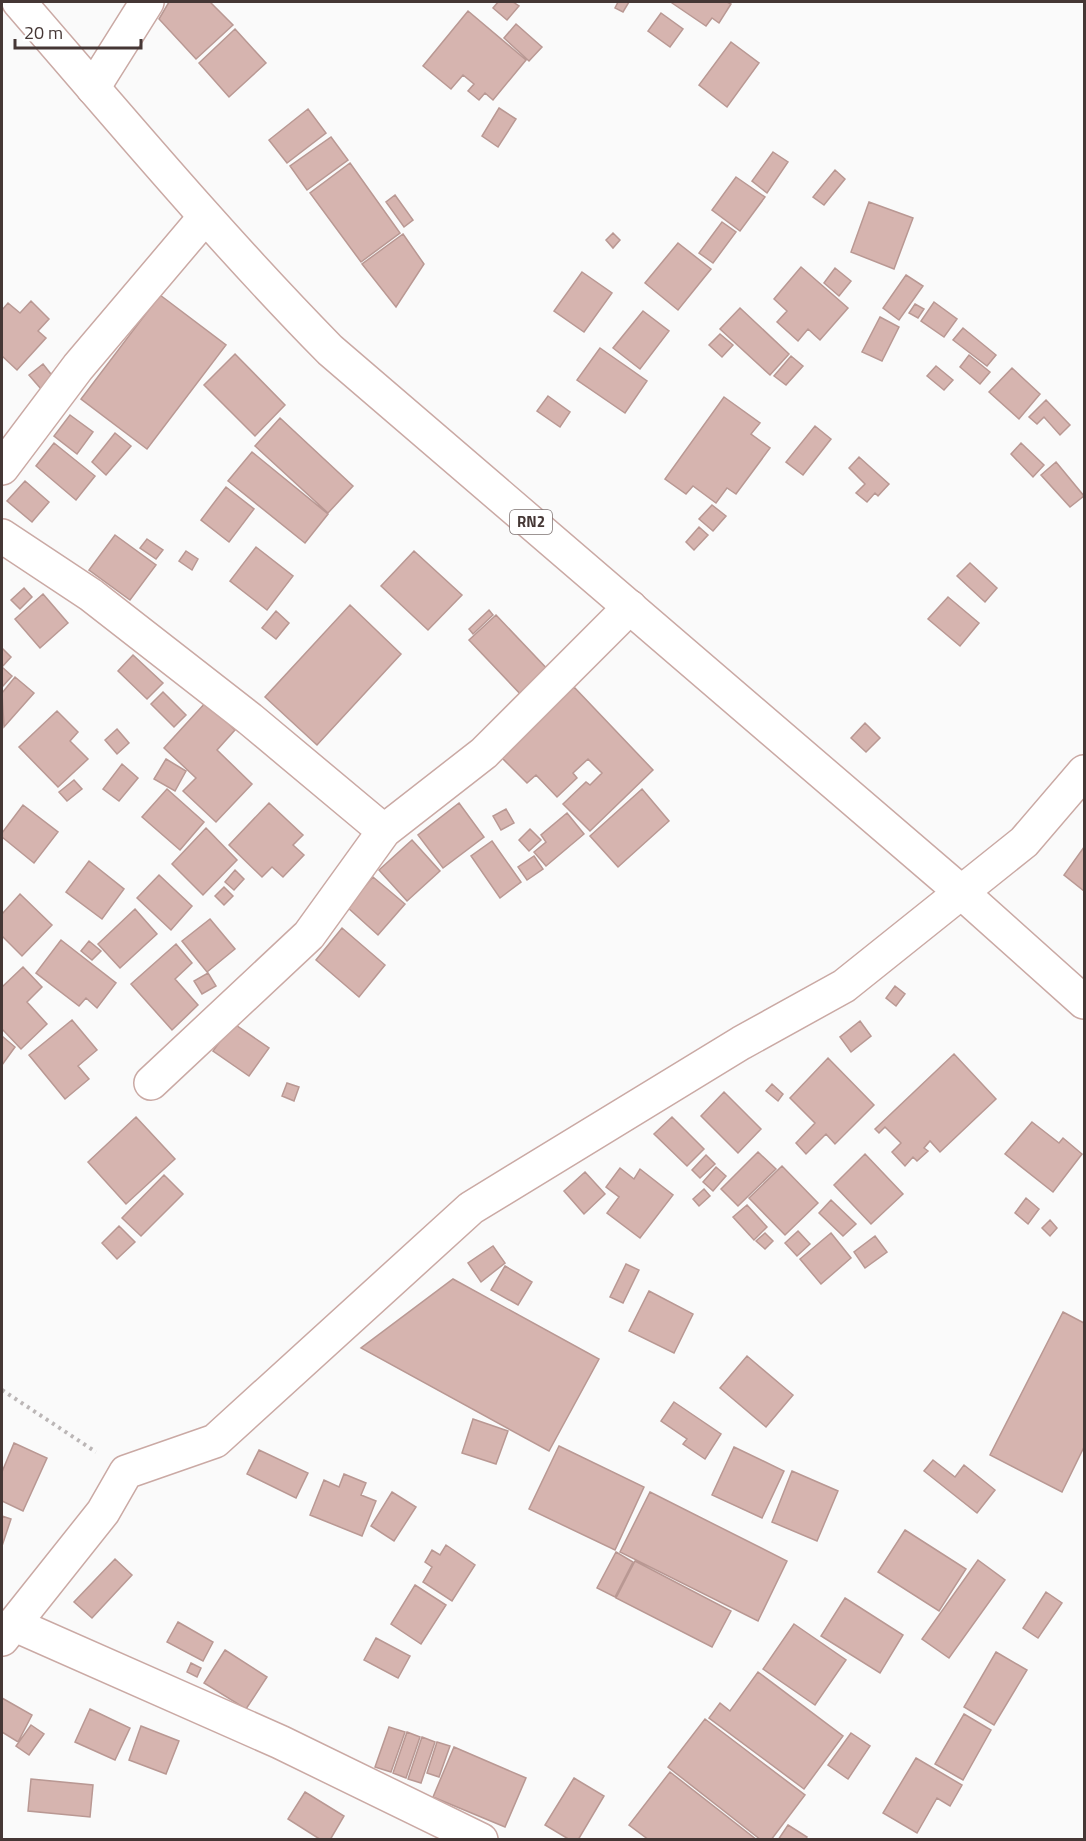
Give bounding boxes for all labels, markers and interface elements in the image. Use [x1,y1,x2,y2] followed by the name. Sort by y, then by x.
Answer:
[15,12,141,50] scale bar
[24,19,63,46] text: 20 m
[510,510,552,534] road number: RN2

